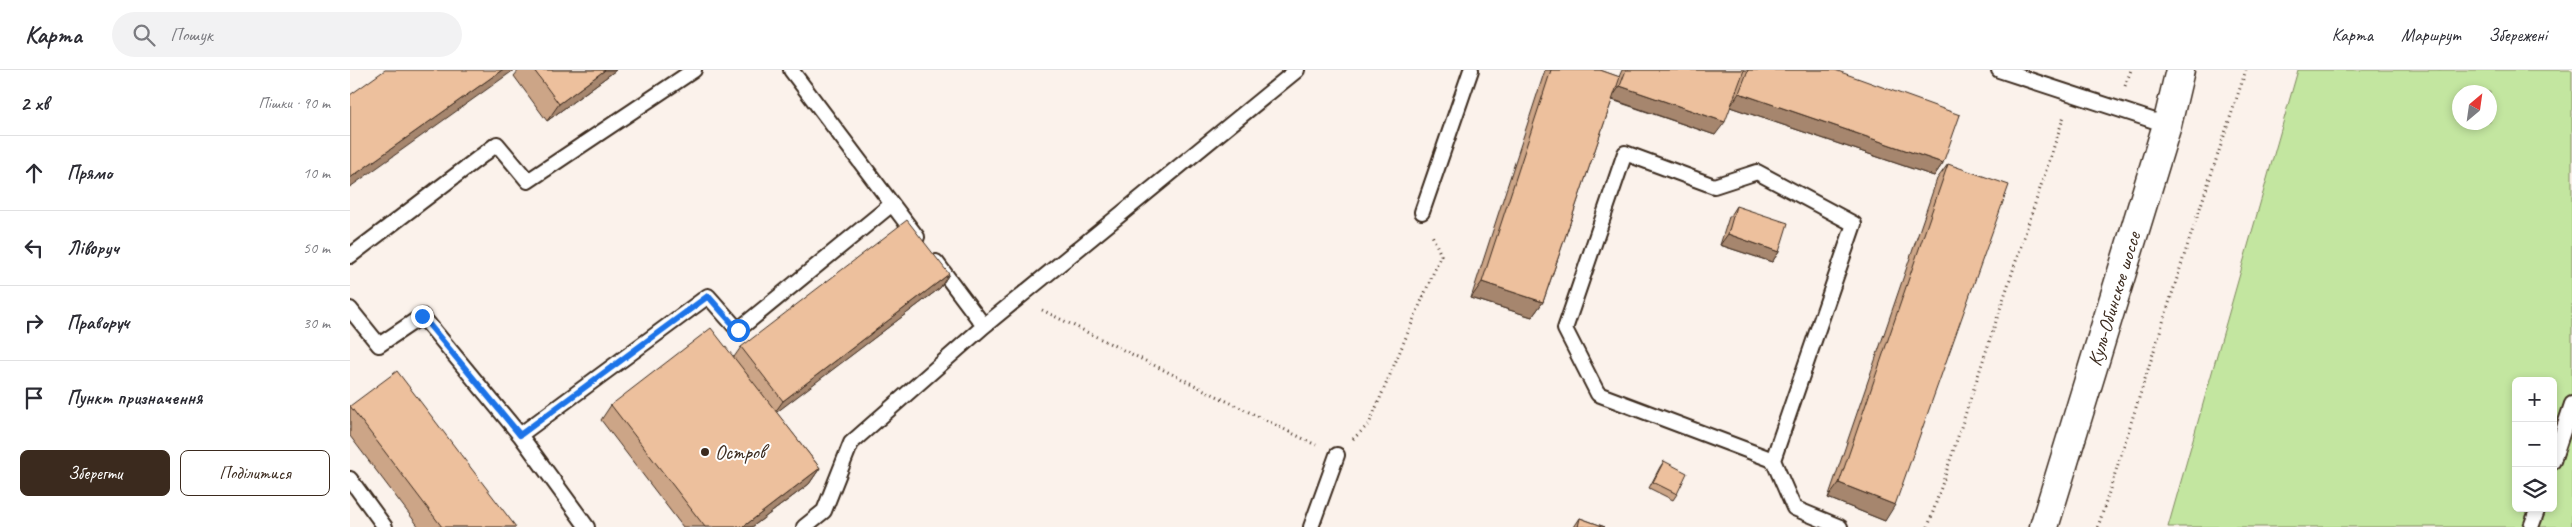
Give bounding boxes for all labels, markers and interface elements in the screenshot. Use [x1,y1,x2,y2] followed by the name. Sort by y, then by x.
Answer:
[112,12,462,57] search box
[25,20,82,50] text: Карта
[130,21,158,49] icon: search
[170,23,213,47] text: Пошук
[2332,24,2373,46] text: Карта
[2401,24,2460,46] text: Маршрут
[2488,24,2547,46] text: Збережені
[2452,85,2497,130] north arrow
[20,90,49,116] text: 2 хв
[258,93,330,113] text: Пішки · 90 m
[20,159,48,187] icon: ahead
[67,161,112,185] text: Прямо
[303,163,330,183] text: 10 m
[2082,228,2147,369] street label: Куль-Обинское шоссе
[20,234,48,262] icon: left
[67,236,119,260] text: Ліворуч
[303,238,330,258] text: 50 m
[411,305,434,328] route end
[20,309,48,337] icon: right
[67,311,129,335] text: Праворуч
[303,313,330,333] text: 30 m
[727,319,750,342] route start
[2512,377,2557,512] map controls
[2512,377,2557,422] button: +
[20,384,48,412] icon: arrive
[67,386,202,410] text: Пункт призначення
[2512,422,2557,467] button: −
[715,440,770,465] place label: Остров
[699,446,711,458] marker: Остров
[20,450,170,496] button: Зберегти
[180,450,330,496] button: Поділитися
[2512,467,2557,512] button: layers

